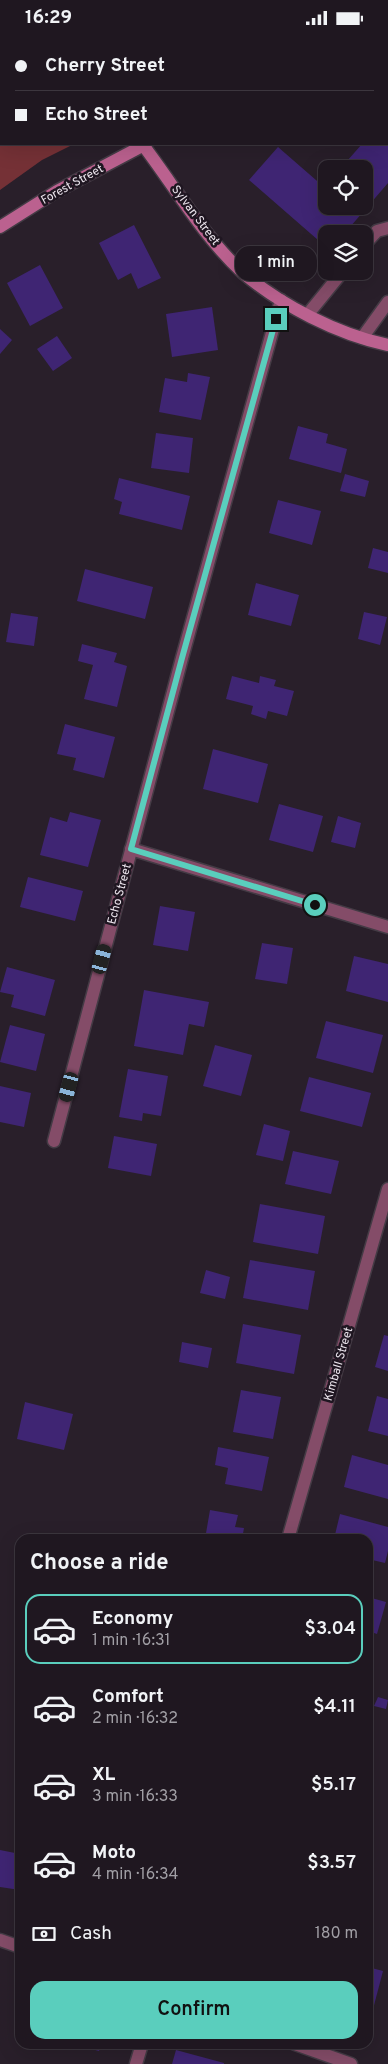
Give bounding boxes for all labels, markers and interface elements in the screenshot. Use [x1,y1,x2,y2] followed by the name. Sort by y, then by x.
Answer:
[25,6,72,30] text: 16:29
[45,54,165,78] text: Cherry Street
[45,103,148,127] text: Echo Street
[318,160,373,280] map controls
[318,160,373,215] button: locate
[38,161,107,209] street label: Forest Street
[167,182,223,249] street label: Sylvan Street
[318,225,373,280] button: layers
[235,247,317,281] callout: 1 min
[257,253,295,273] text: 1 min
[265,308,287,330] route end
[104,862,136,926] street label: Echo Street
[304,894,326,916] route start
[90,943,113,975] car
[57,1071,80,1103] car
[321,1325,357,1403] street label: Kimball Street
[30,1550,168,1577] text: Choose a ride
[32,1607,77,1652] icon: car
[92,1607,173,1631] text: Economy
[305,1617,356,1641] text: $3.04
[92,1631,171,1651] text: 1 min · 16:31
[32,1685,77,1730] icon: car
[92,1685,164,1709] text: Comfort
[313,1695,356,1719] text: $4.11
[92,1709,178,1729] text: 2 min · 16:32
[32,1763,77,1808] icon: car
[92,1763,115,1787] text: XL
[311,1773,356,1797] text: $5.17
[92,1787,178,1807] text: 3 min · 16:33
[32,1841,77,1886] icon: car
[92,1841,136,1865] text: Moto
[307,1851,356,1875] text: $3.57
[92,1865,179,1885] text: 4 min · 16:34
[30,1920,58,1948] icon: cash
[70,1922,112,1946] text: Cash
[315,1924,358,1944] text: 180 m
[30,1981,358,2039] button: Confirm

